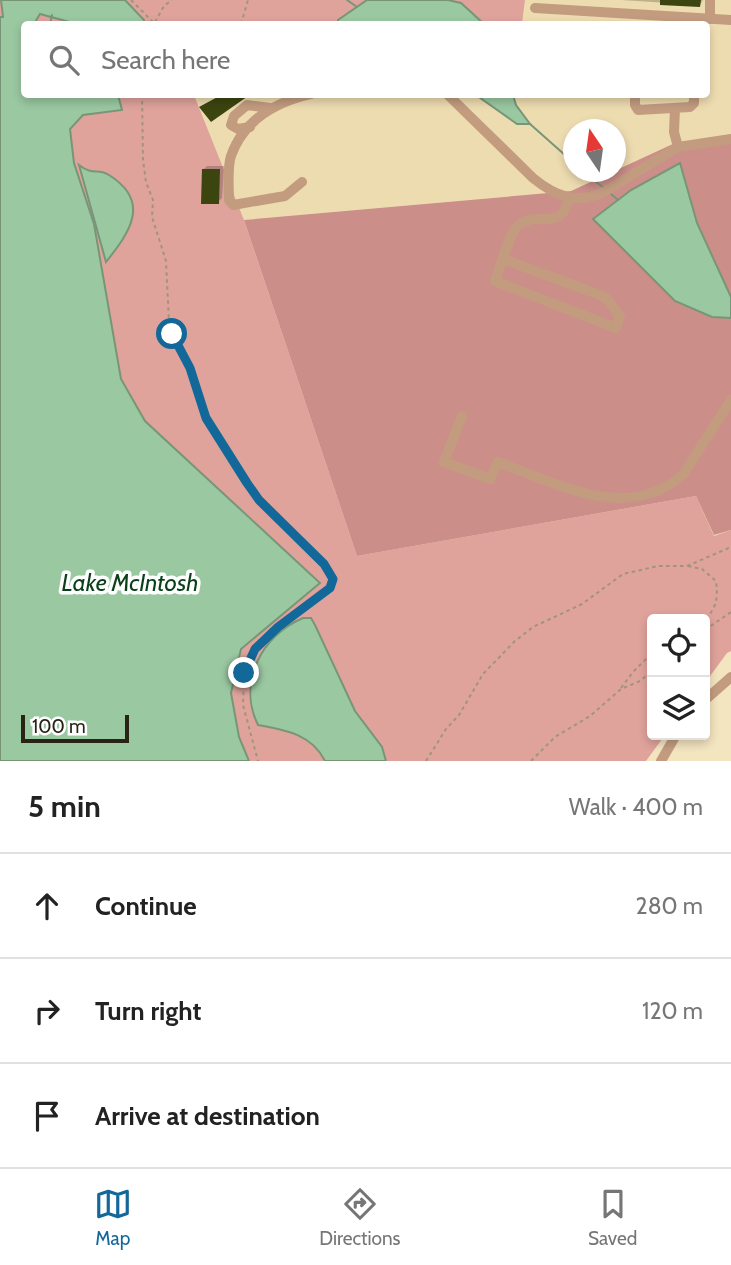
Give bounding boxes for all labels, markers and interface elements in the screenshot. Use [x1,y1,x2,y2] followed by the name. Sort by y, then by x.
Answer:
[21,21,710,98] search box
[45,41,83,79] icon: search
[101,44,230,76] text: Search here
[563,119,626,182] north arrow
[156,318,187,349] route start
[62,568,198,597] water label: Lake McIntosh
[647,614,710,740] map controls
[647,614,710,677] button: locate
[228,657,259,688] route end
[647,677,710,740] button: layers
[21,712,130,744] scale bar
[32,715,86,738] text: 100 m
[28,788,101,825] text: 5 min
[569,793,703,821] text: Walk · 400 m
[28,887,66,925] icon: ahead
[95,890,197,922] text: Continue
[636,892,703,920] text: 280 m
[28,992,66,1030] icon: right
[95,995,201,1027] text: Turn right
[642,997,703,1025] text: 120 m
[28,1097,66,1135] icon: arrive
[95,1100,320,1132] text: Arrive at destination
[94,1185,132,1250] tab: Map
[319,1185,400,1250] tab: Directions
[588,1185,637,1250] tab: Saved

